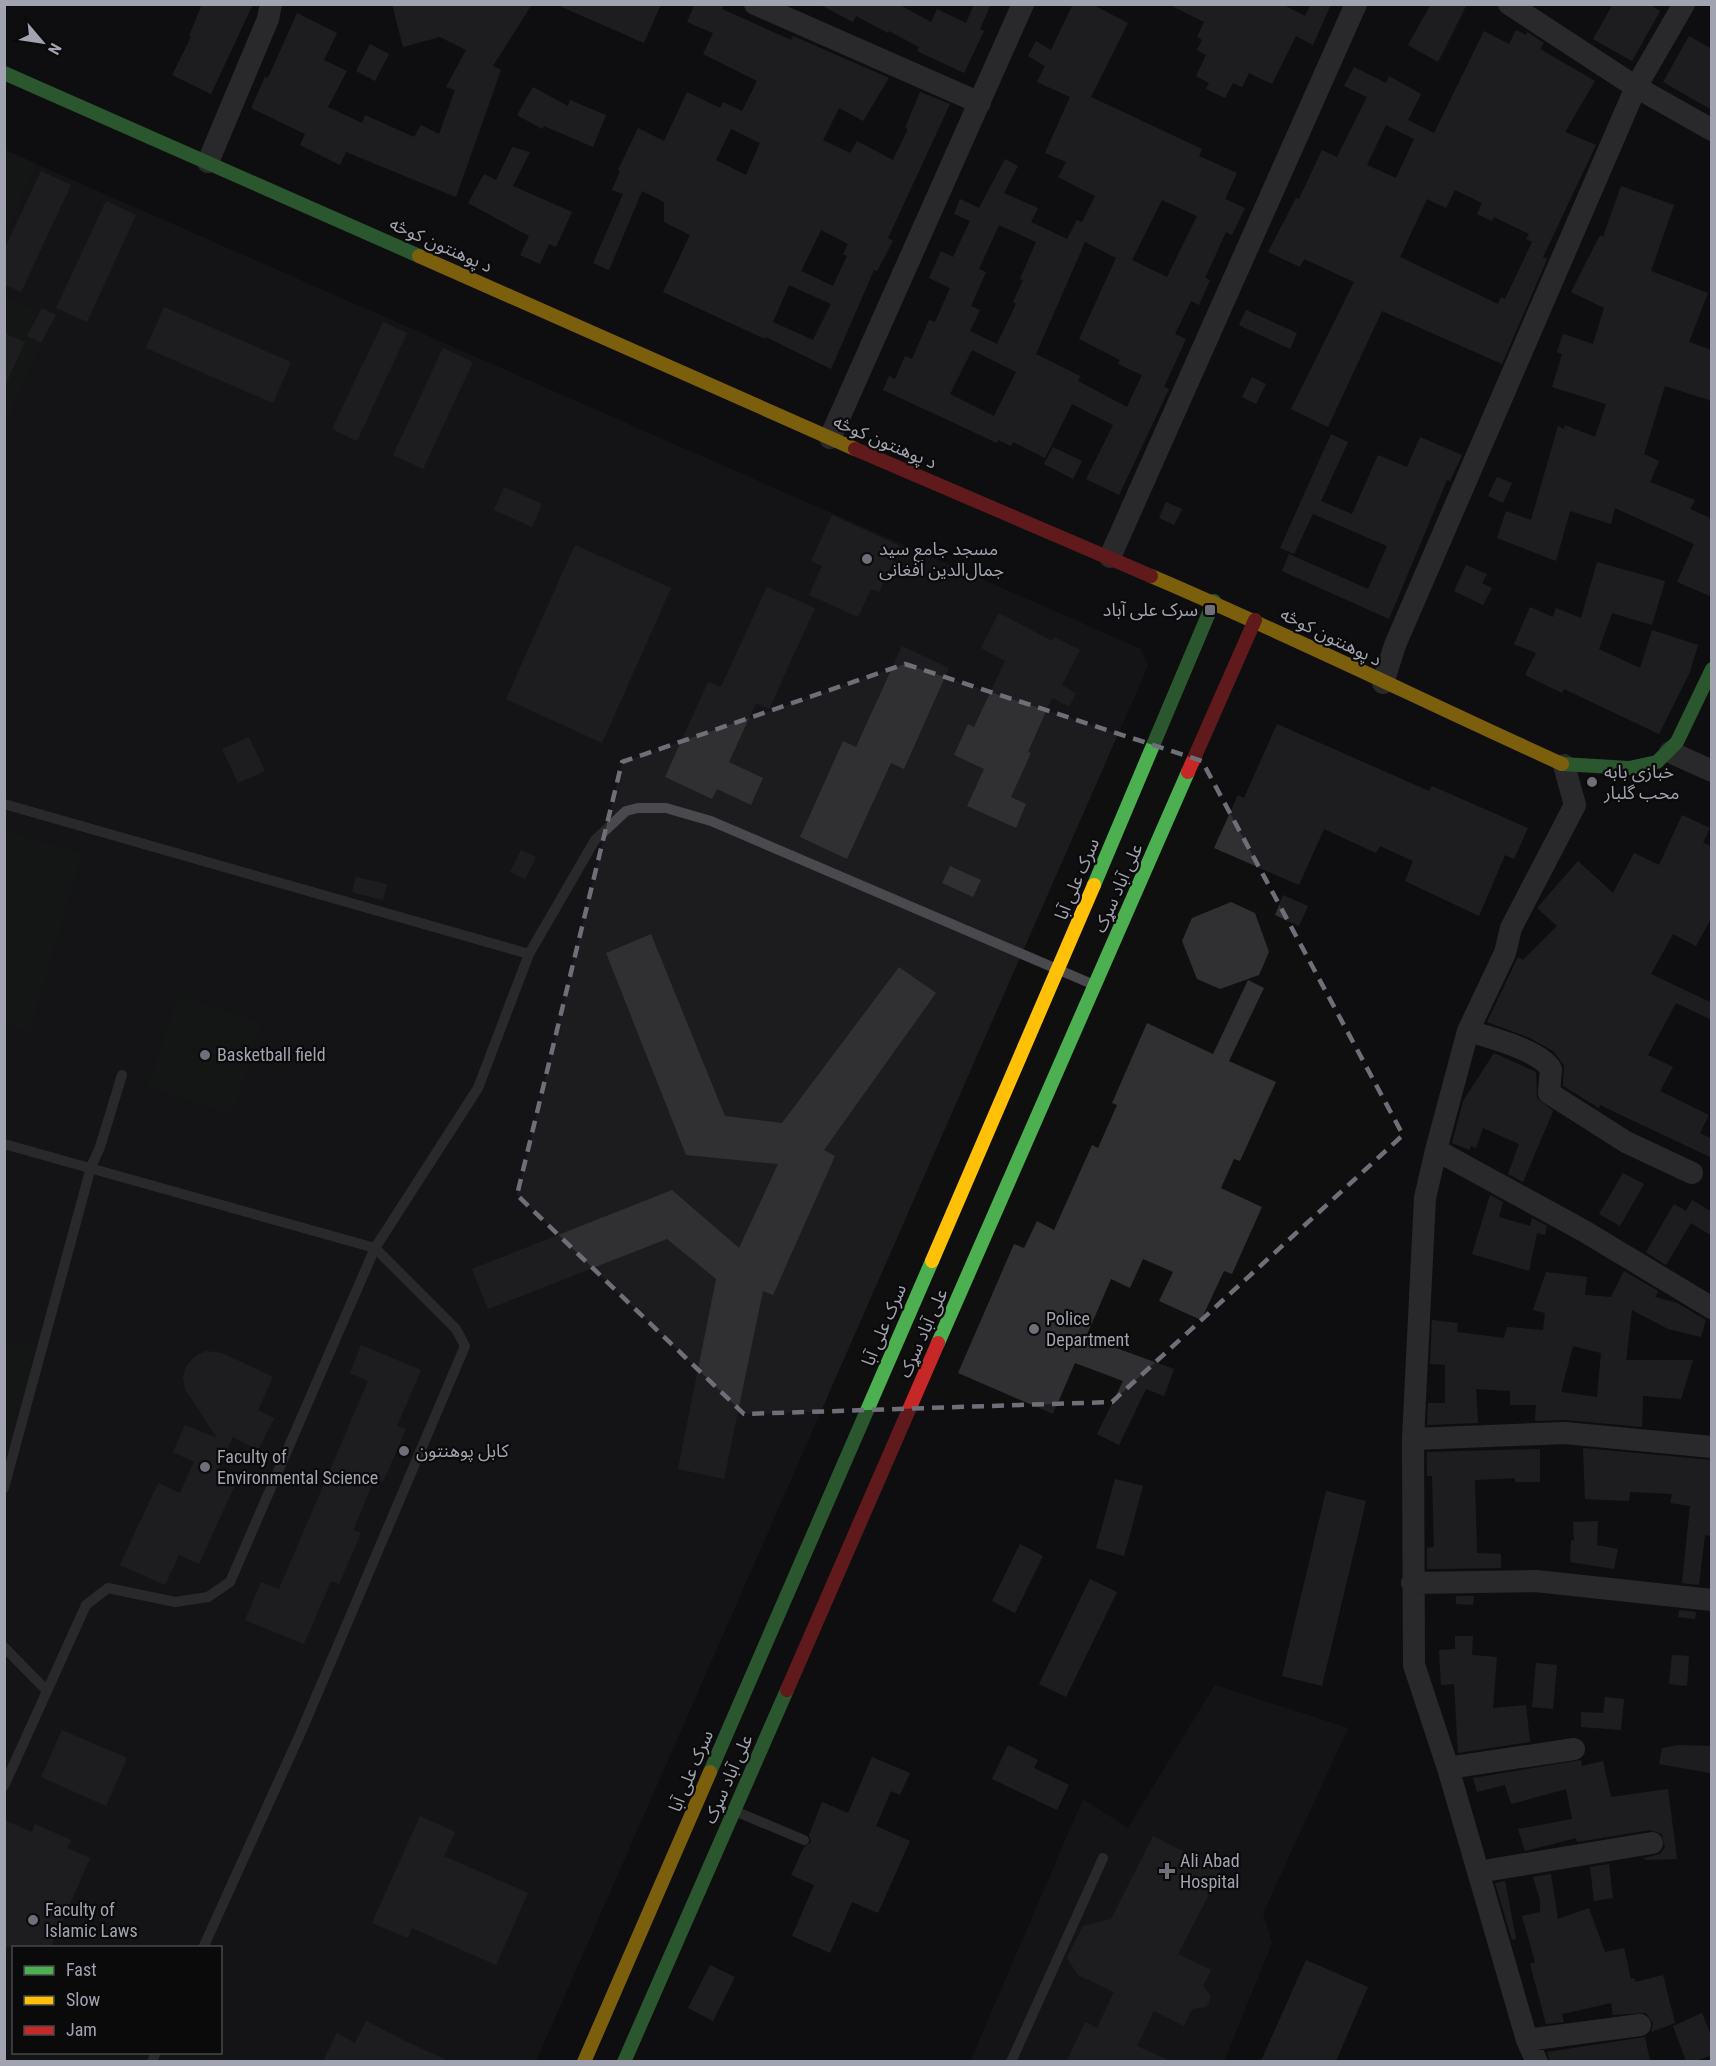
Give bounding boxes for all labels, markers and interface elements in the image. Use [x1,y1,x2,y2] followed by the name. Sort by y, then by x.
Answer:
[12,12,72,72] north arrow
[44,40,65,58] text: N
[386,213,496,278] street label: د پوهنتون کوڅه
[830,410,940,474] street label: د پوهنتون کوڅه
[879,538,1004,581] place label: مسجد جامع سید جمال‌الدین افغانی
[860,552,874,566] marker: مسجد جامع سید جمال‌الدین افغانی
[1103,599,1198,621] place label: سرک علی آباد
[1203,603,1217,617] marker: سرک علی آباد
[1277,603,1385,671] street label: د پوهنتون کوڅه
[1603,761,1680,804] place label: خبازی بابه محب گلبار
[1585,775,1599,789] marker: خبازی بابه محب گلبار
[1050,835,1104,923] street label: سرک علی آبا
[1089,840,1147,936] street label: علی آباد سړک
[217,1044,326,1065] place label: Basketball field
[198,1048,212,1062] marker: Basketball field
[857,1281,911,1369] street label: سرک علی آبا
[894,1285,952,1381] street label: علی آباد سړک
[1046,1308,1130,1350] place label: Police Department
[1027,1322,1041,1336] marker: Police Department
[416,1440,509,1462] place label: کابل پوهنتون
[397,1444,411,1458] marker: کابل پوهنتون
[217,1446,378,1488] place label: Faculty of Environmental Science
[198,1460,212,1474] marker: Faculty of Environmental Science
[664,1727,718,1815] street label: سرک علی آبا
[699,1731,757,1827] street label: علی آباد سړک
[1180,1850,1240,1892] place label: Ali Abad Hospital
[1158,1862,1176,1880] marker: Ali Abad Hospital
[45,1899,138,1941] place label: Faculty of Islamic Laws
[26,1913,40,1927] marker: Faculty of Islamic Laws
[12,1946,222,2054] legend
[66,1959,97,1980] text: Fast
[66,1989,101,2010] text: Slow
[66,2019,97,2040] text: Jam

